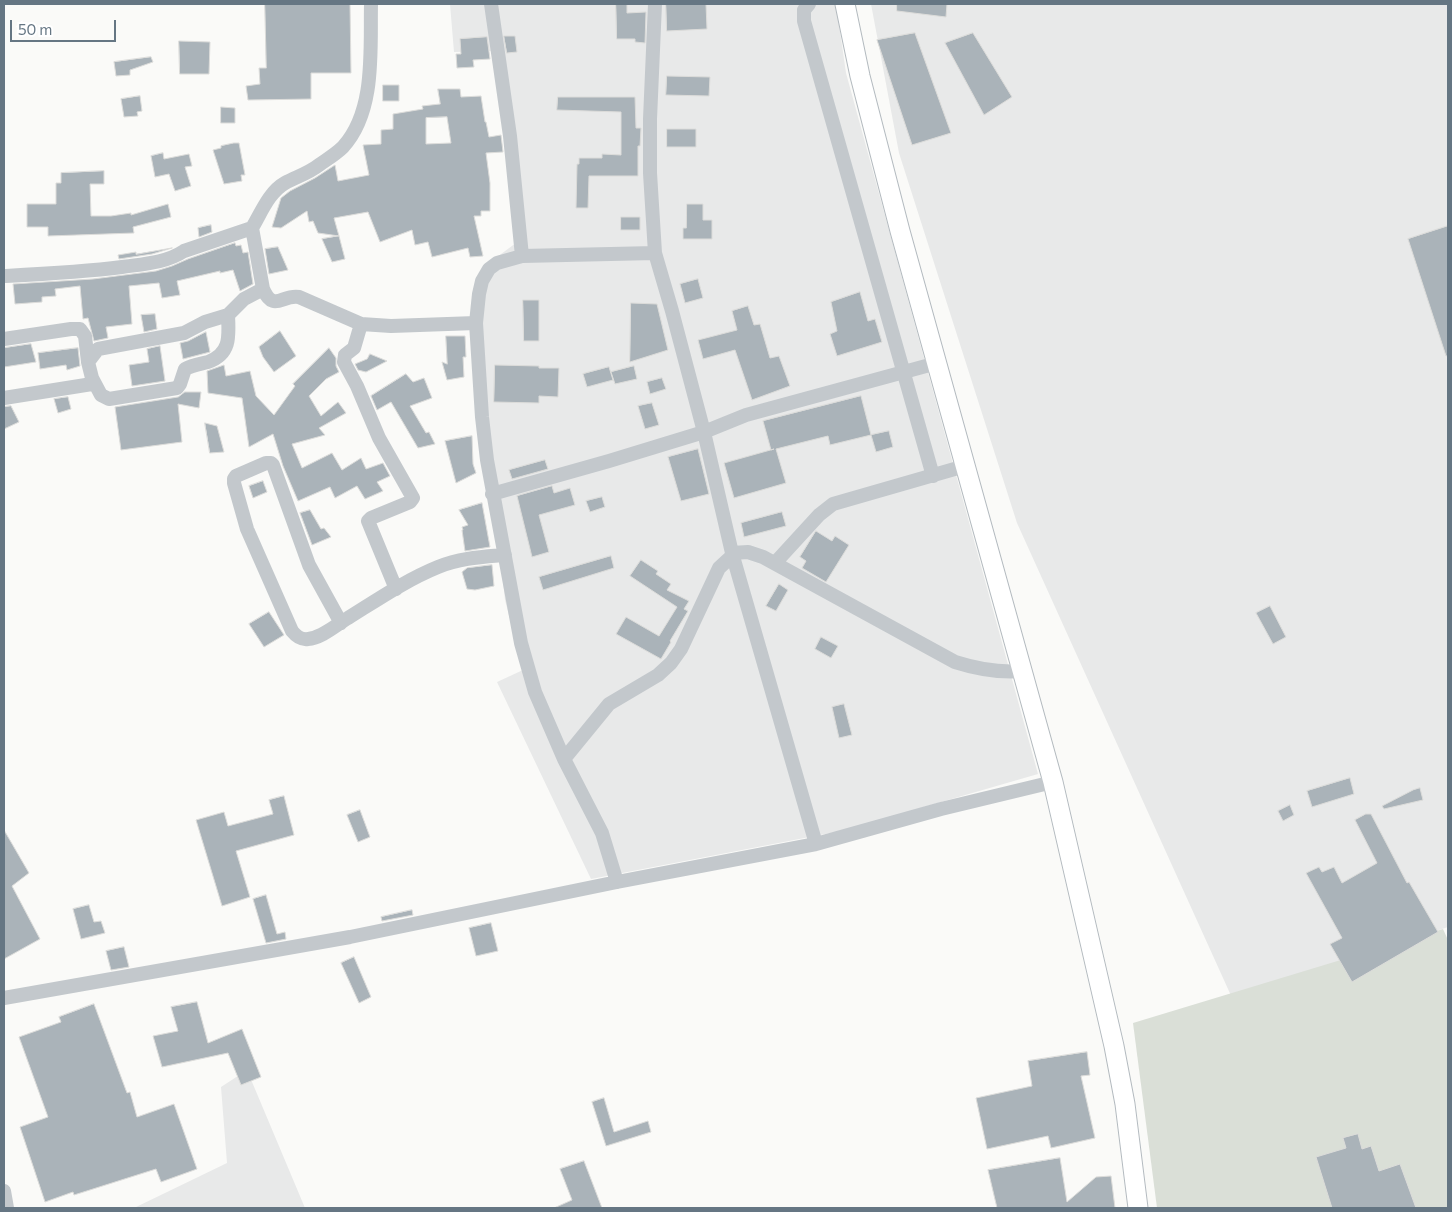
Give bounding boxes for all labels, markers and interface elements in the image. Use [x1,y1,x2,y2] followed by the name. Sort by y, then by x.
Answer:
[12,10,119,42] scale bar
[18,20,52,38] text: 50 m

